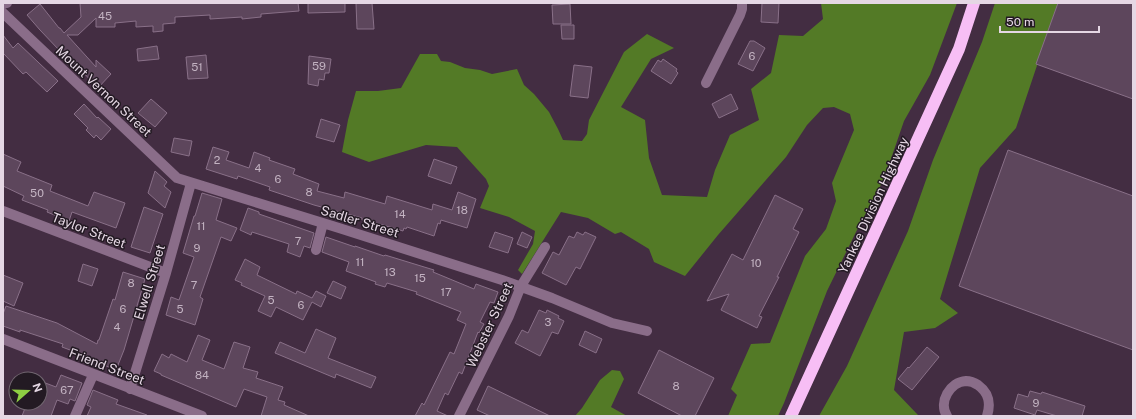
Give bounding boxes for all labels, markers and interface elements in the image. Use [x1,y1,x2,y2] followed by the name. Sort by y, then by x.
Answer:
[1000,8,1099,34] scale bar
[98,10,112,22] house number: 45
[1006,15,1034,29] text: 50 m
[53,43,155,140] street label: Mount Vernon Street
[749,50,756,62] house number: 6
[312,60,326,72] house number: 59
[191,61,203,73] house number: 51
[835,135,912,276] street label: Yankee Division Highway
[214,154,221,166] house number: 2
[255,162,262,174] house number: 4
[275,173,282,185] house number: 6
[305,186,313,198] house number: 8
[30,187,44,199] house number: 50
[319,202,401,240] street label: Sadler Street
[456,204,468,216] house number: 18
[394,208,406,220] house number: 14
[50,209,128,251] street label: Taylor Street
[197,220,205,232] house number: 11
[295,235,302,247] house number: 7
[194,242,201,254] house number: 9
[131,243,168,322] street label: Elwell Street
[356,256,364,268] house number: 11
[750,257,762,269] house number: 10
[384,266,396,278] house number: 13
[414,272,426,284] house number: 15
[127,277,135,289] house number: 8
[191,279,198,291] house number: 7
[463,280,516,370] street label: Webster Street
[440,286,452,298] house number: 17
[267,294,275,306] house number: 5
[298,299,305,311] house number: 6
[120,303,127,315] house number: 6
[176,303,184,315] house number: 5
[545,316,552,328] house number: 3
[114,321,121,333] house number: 4
[67,345,147,388] street label: Friend Street
[195,369,209,381] house number: 84
[8,371,48,411] north arrow
[672,380,680,392] house number: 8
[30,381,45,394] text: N
[60,384,74,396] house number: 67
[1033,397,1040,409] house number: 9

